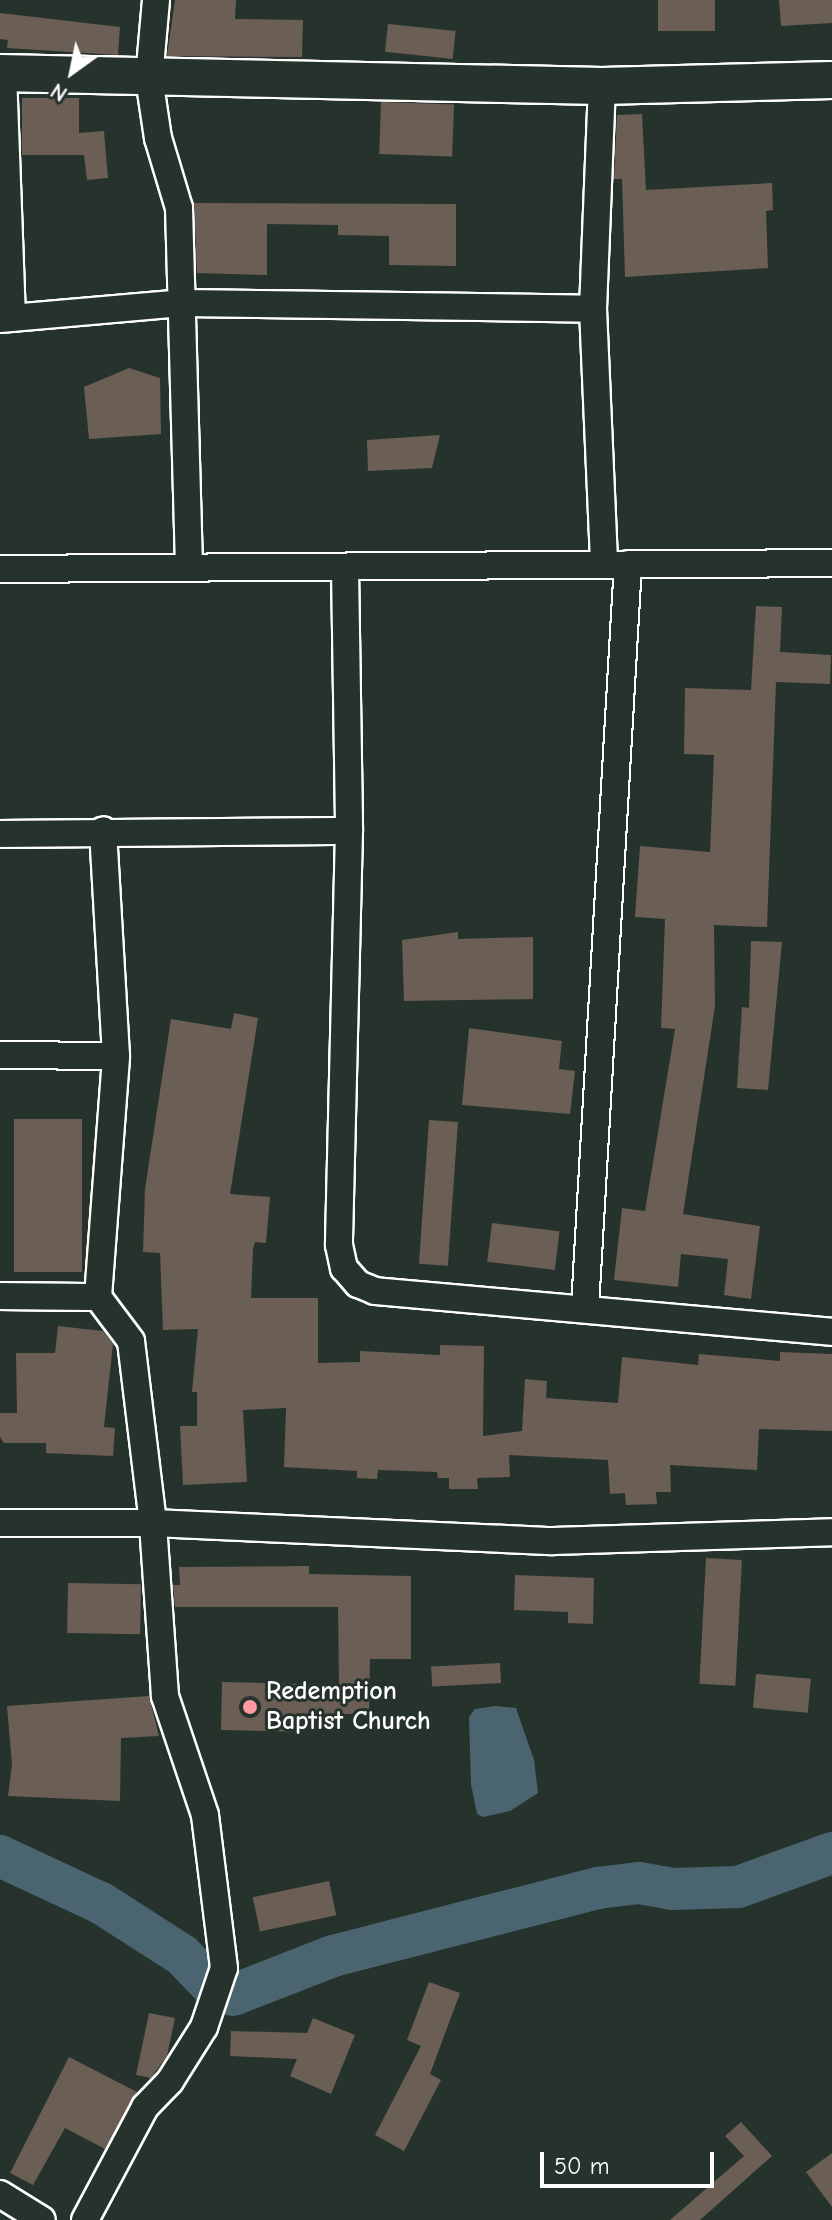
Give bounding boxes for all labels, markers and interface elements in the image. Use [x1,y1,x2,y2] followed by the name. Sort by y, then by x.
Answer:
[32,32,112,112] north arrow
[46,77,72,107] text: N
[266,1676,431,1738] place label: Redemption Baptist Church
[241,1698,259,1716] marker: Redemption Baptist Church
[544,2136,718,2186] scale bar
[554,2152,610,2180] text: 50 m

